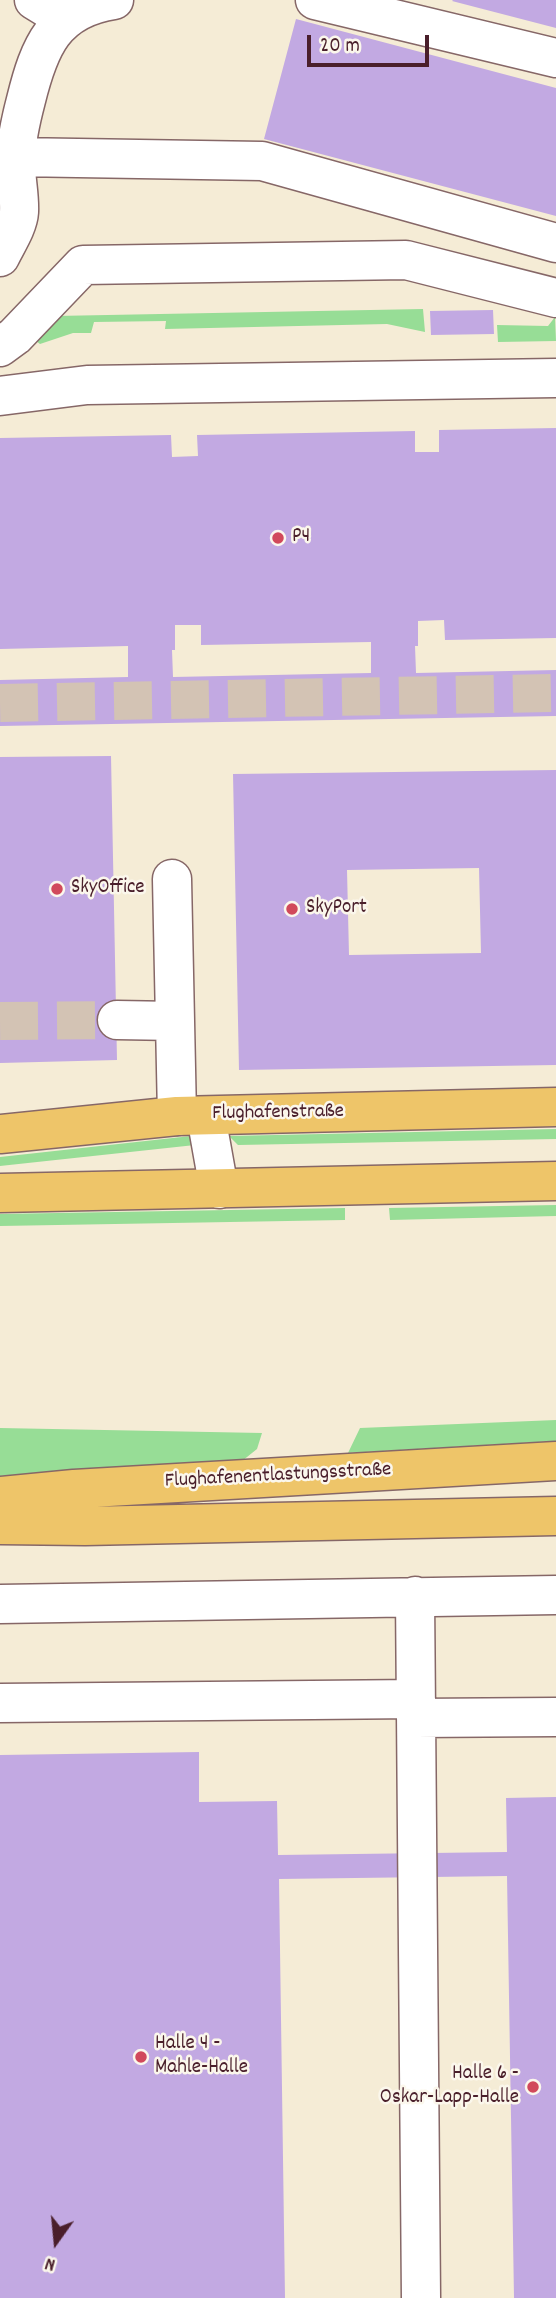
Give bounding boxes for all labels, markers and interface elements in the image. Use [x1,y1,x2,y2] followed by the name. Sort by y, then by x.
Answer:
[311,21,434,65] scale bar
[320,32,360,62] text: 20 m
[292,525,310,551] place label: P4
[270,530,286,546] marker: P4
[71,876,145,902] place label: SkyOffice
[49,881,65,897] marker: SkyOffice
[306,896,367,922] place label: SkyPort
[284,901,300,917] marker: SkyPort
[212,1100,344,1128] street label: Flughafenstraße
[164,1458,392,1496] street label: Flughafenentlastungsstraße
[155,2032,248,2082] place label: Halle 4 - Mahle-Halle
[133,2049,149,2065] marker: Halle 4 - Mahle-Halle
[380,2062,519,2112] place label: Halle 6 - Oskar-Lapp-Halle
[525,2079,541,2095] marker: Halle 6 - Oskar-Lapp-Halle
[21,2207,91,2277] north arrow
[42,2249,58,2277] text: N

